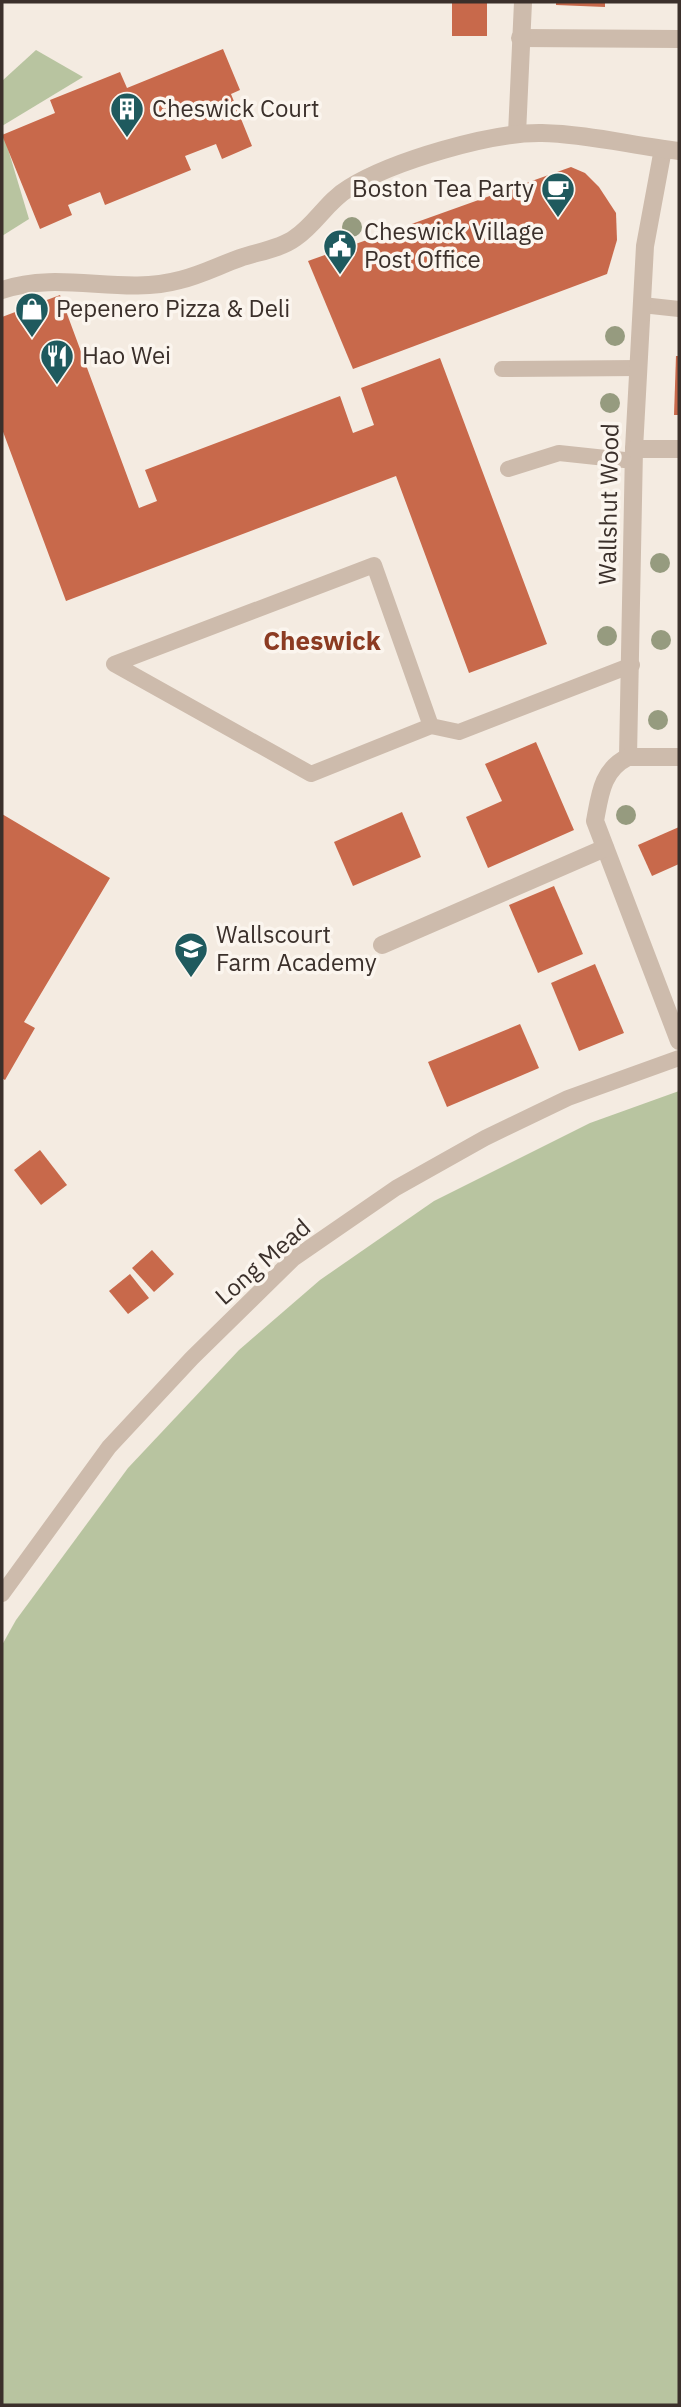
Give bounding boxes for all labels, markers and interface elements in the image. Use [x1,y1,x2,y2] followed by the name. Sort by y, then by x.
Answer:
[108,90,146,139] building icon: Cheswick Court
[152,92,319,124] place label: Cheswick Court
[539,170,577,219] cafe icon: Boston Tea Party
[352,172,534,204] place label: Boston Tea Party
[364,215,544,275] place label: Cheswick Village Post Office
[321,227,359,276] public building icon: Cheswick Village Post Office
[13,290,51,339] shop icon: Pepenero Pizza & Deli
[56,292,290,324] place label: Pepenero Pizza & Deli
[38,337,76,386] restaurant icon: Hao Wei
[82,339,171,371] place label: Hao Wei
[591,423,625,585] street label: Wallshut Wood
[263,623,381,657] district label: Cheswick
[216,918,377,978] place label: Wallscourt Farm Academy
[172,930,210,979] school or university icon: Wallscourt Farm Academy
[208,1211,317,1312] street label: Long Mead

